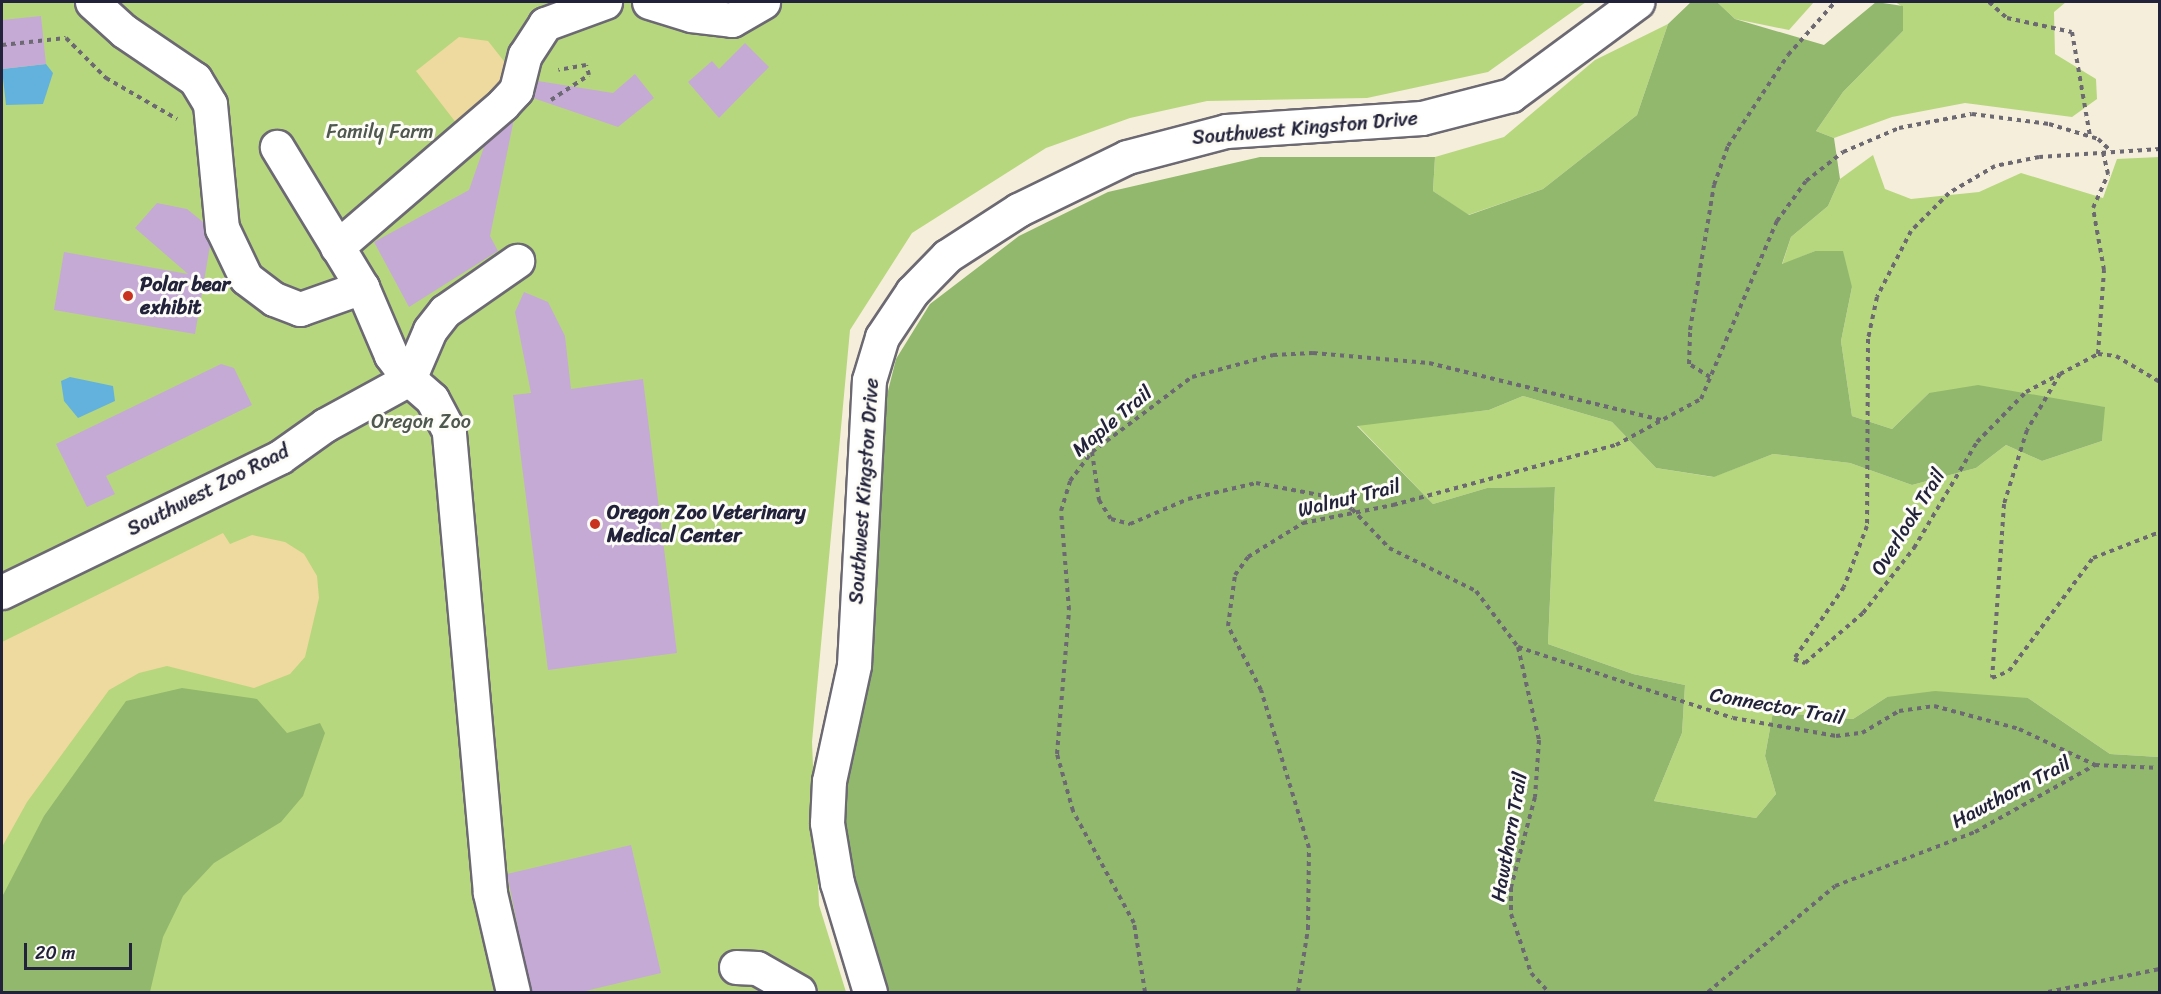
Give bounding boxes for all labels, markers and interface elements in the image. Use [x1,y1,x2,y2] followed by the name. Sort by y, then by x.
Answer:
[1191,106,1419,150] street label: Southwest Kingston Drive
[326,119,434,143] park label: Family Farm
[140,272,231,319] place label: Polar bear exhibit
[121,289,135,303] marker: Polar bear exhibit
[844,377,884,605] street label: Southwest Kingston Drive
[1067,381,1157,461] street label: Maple Trail
[372,409,470,433] park label: Oregon Zoo
[123,439,293,541] street label: Southwest Zoo Road
[1866,464,1950,580] street label: Overlook Trail
[1295,474,1403,522] street label: Walnut Trail
[607,500,804,547] place label: Oregon Zoo Veterinary Medical Center
[588,517,602,531] marker: Oregon Zoo Veterinary Medical Center
[1708,682,1846,730] street label: Connector Trail
[1948,751,2074,833] street label: Hawthorn Trail
[1486,771,1532,903] street label: Hawthorn Trail
[27,931,135,969] scale bar
[35,937,75,969] text: 20 m

